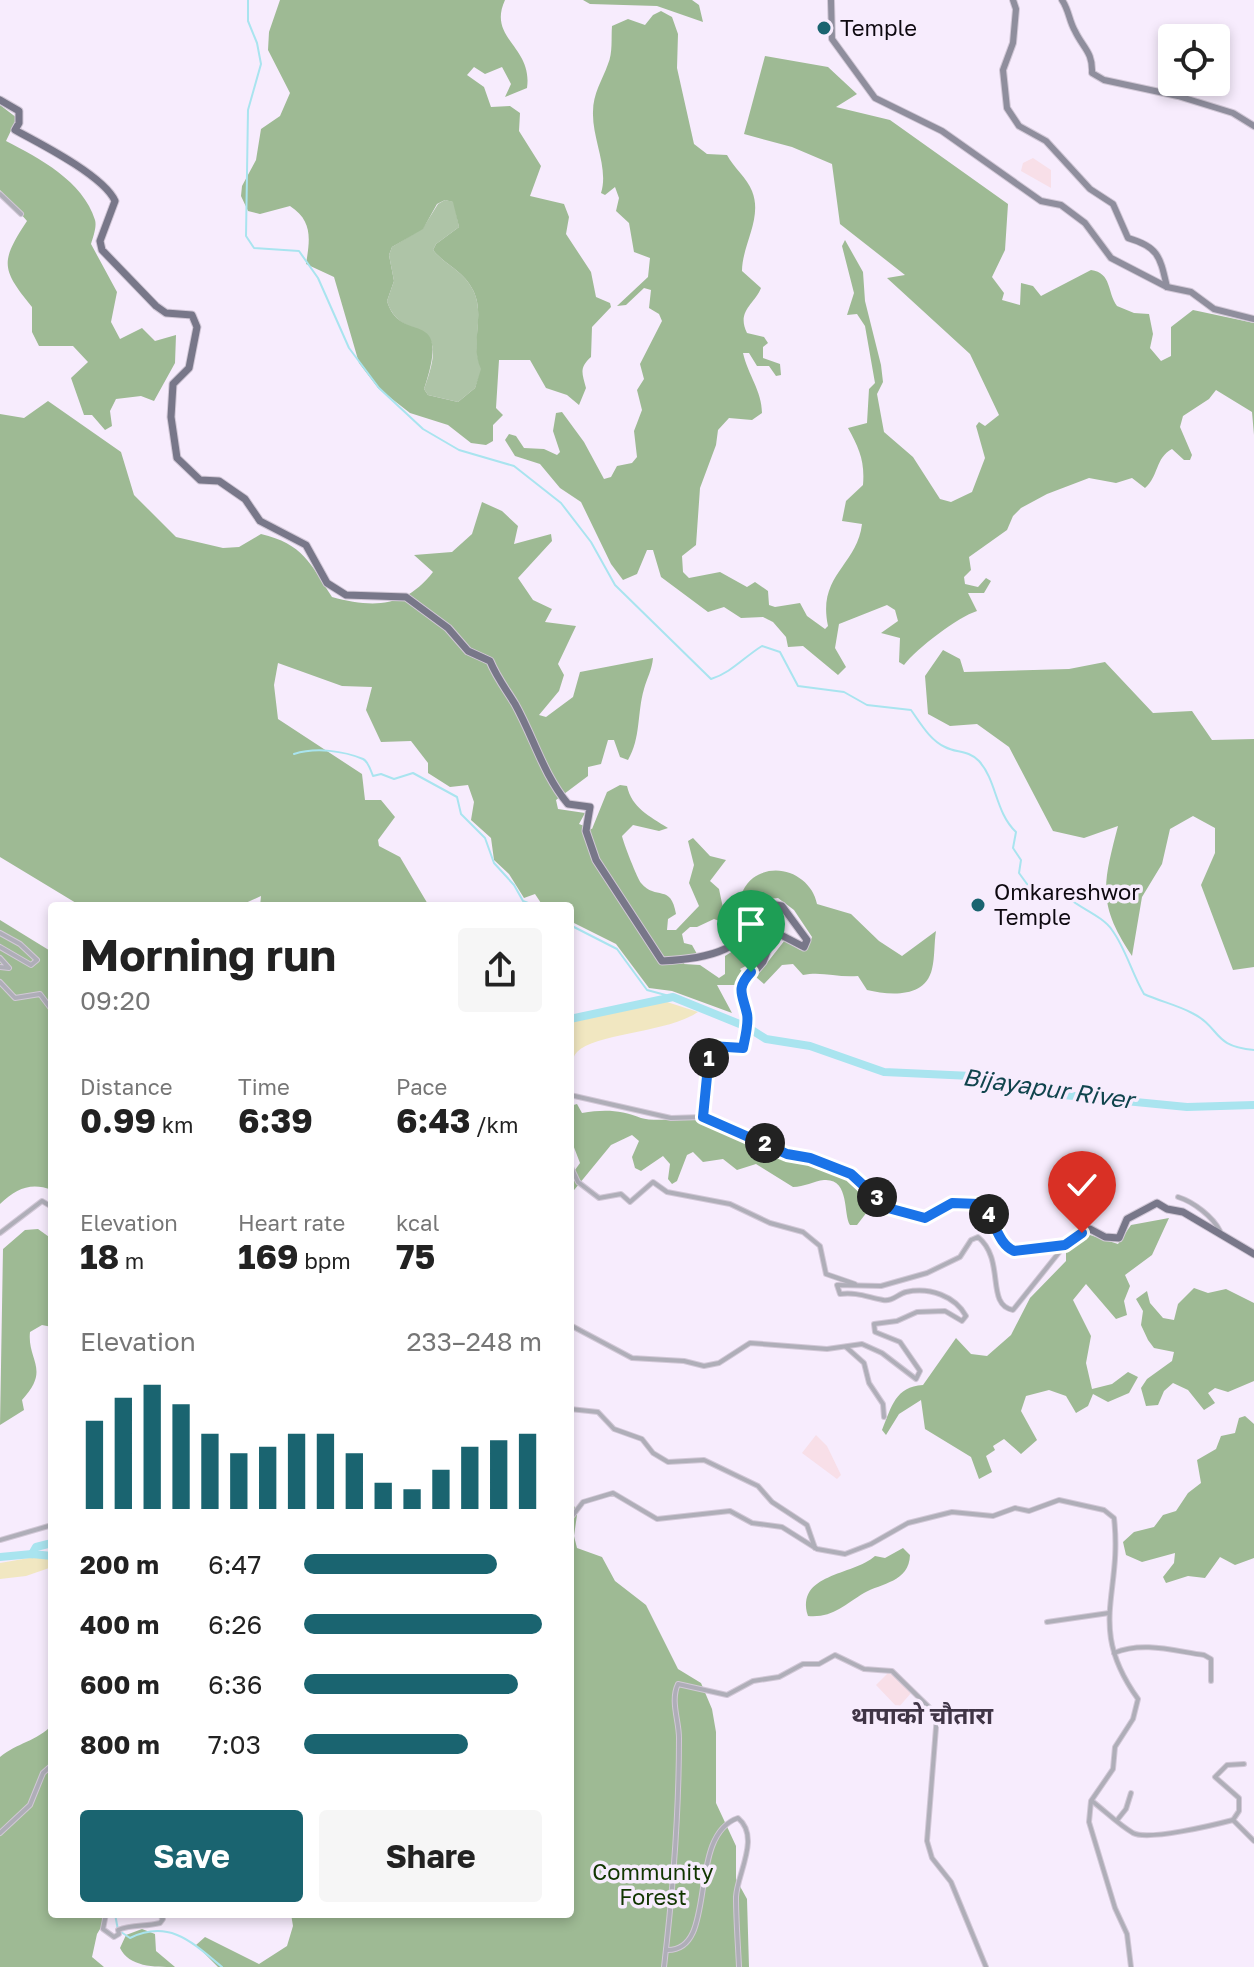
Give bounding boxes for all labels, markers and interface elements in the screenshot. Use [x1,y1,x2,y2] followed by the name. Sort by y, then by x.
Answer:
[840,14,917,41] place label: Temple
[815,19,833,37] marker: Temple
[1158,24,1230,96] map controls
[1158,24,1230,96] button: locate
[994,878,1140,930] place label: Omkareshwor Temple
[717,890,785,972] pin
[969,896,987,914] marker: Omkareshwor Temple
[729,902,773,946] icon: arrive
[80,928,336,981] text: Morning run
[458,928,542,1012] button: share
[80,985,151,1016] text: 09:20
[689,1038,729,1078] pin: 1
[703,1044,715,1071] text: 1
[961,1061,1139,1115] water label: Bijayapur River
[80,1073,172,1100] text: Distance
[238,1073,290,1100] text: Time
[396,1073,447,1100] text: Pace
[80,1100,156,1140] text: 0.99
[238,1100,313,1140] text: 6:39
[396,1100,470,1140] text: 6:43
[156,1111,194,1138] text: km
[470,1111,518,1138] text: /km
[745,1123,785,1163] pin: 2
[758,1129,772,1156] text: 2
[1048,1151,1116,1233] pin
[1060,1163,1104,1207] icon: check
[857,1177,897,1217] pin: 3
[870,1183,884,1210] text: 3
[969,1194,1009,1234] pin: 4
[982,1200,996,1227] text: 4
[80,1209,178,1236] text: Elevation
[238,1209,345,1236] text: Heart rate
[396,1209,439,1236] text: kcal
[80,1236,119,1276] text: 18
[238,1236,299,1276] text: 169
[396,1236,435,1276] text: 75
[119,1247,144,1274] text: m
[299,1247,351,1274] text: bpm
[80,1326,196,1357] text: Elevation
[406,1326,542,1357] text: 233–248 m
[80,1549,159,1580] text: 200 m
[208,1549,261,1580] text: 6:47
[80,1609,159,1640] text: 400 m
[208,1609,262,1640] text: 6:26
[80,1669,160,1700] text: 600 m
[208,1669,262,1700] text: 6:36
[851,1700,994,1729] district label: थापाको चौतारा
[80,1729,160,1760] text: 800 m
[208,1729,261,1760] text: 7:03
[80,1810,303,1902] button: Save
[319,1810,542,1902] button: Share
[592,1858,714,1910] park label: Community Forest

